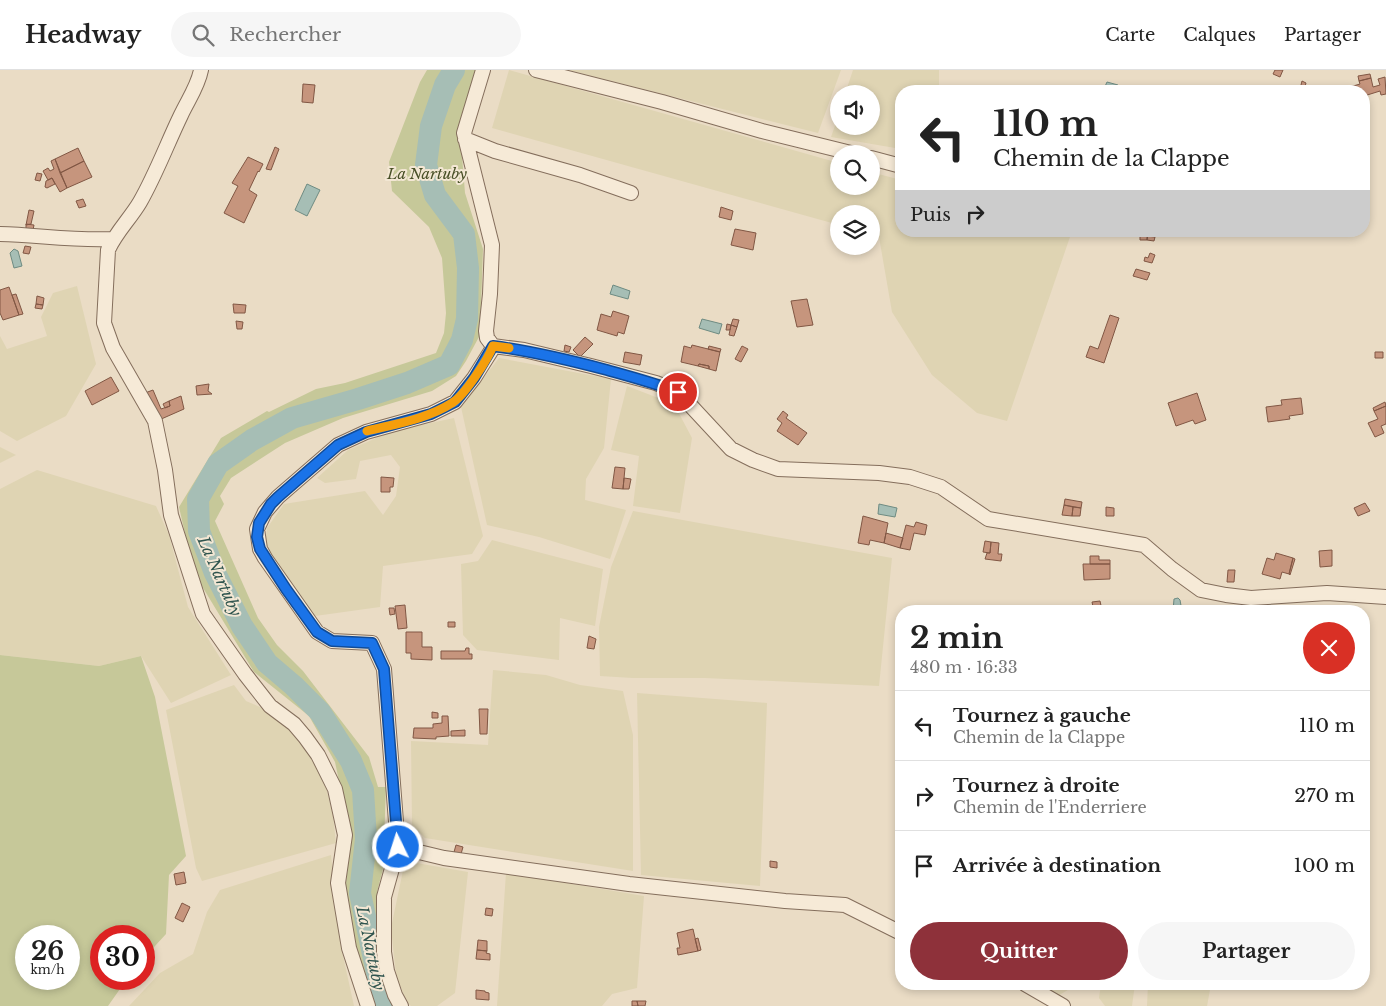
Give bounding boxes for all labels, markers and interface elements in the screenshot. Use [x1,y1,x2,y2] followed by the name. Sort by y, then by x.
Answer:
[171,12,521,57] search box
[25,20,141,49] text: Headway
[189,21,217,49] icon: search
[229,23,341,46] text: Rechercher
[1105,24,1155,46] text: Carte
[1183,24,1256,46] text: Calques
[1284,24,1361,46] text: Partager
[830,85,880,255] map controls
[830,85,880,135] button: sound
[993,102,1098,145] text: 110 m
[910,105,975,170] icon: left
[830,145,880,195] button: search
[993,145,1230,172] text: Chemin de la Clappe
[386,164,467,183] park label: La Nartuby
[961,200,989,228] icon: right
[910,203,951,226] text: Puis
[830,205,880,255] button: layers
[657,371,699,413] pin
[664,378,692,406] icon: arrive
[193,532,247,620] water label: La Nartuby
[910,619,1003,656] text: 2 min
[1303,622,1355,674] button: close
[910,657,1018,677] text: 480 m · 16:33
[953,704,1131,727] text: Tournez à gauche
[910,712,938,740] icon: left
[1299,714,1355,737] text: 110 m
[953,727,1125,747] text: Chemin de la Clappe
[953,774,1120,797] text: Tournez à droite
[910,782,938,810] icon: right
[1294,784,1355,807] text: 270 m
[953,797,1147,817] text: Chemin de l'Enderriere
[371,820,423,872] position arrow
[910,852,938,880] icon: arrive
[953,854,1161,877] text: Arrivée à destination
[1294,854,1355,877] text: 100 m
[352,903,390,993] water label: La Nartuby
[910,922,1128,980] button: Quitter
[1138,922,1355,980] button: Partager
[90,925,155,990] speed limit sign: 30
[31,936,64,967] text: 26
[30,962,65,977] text: km/h

